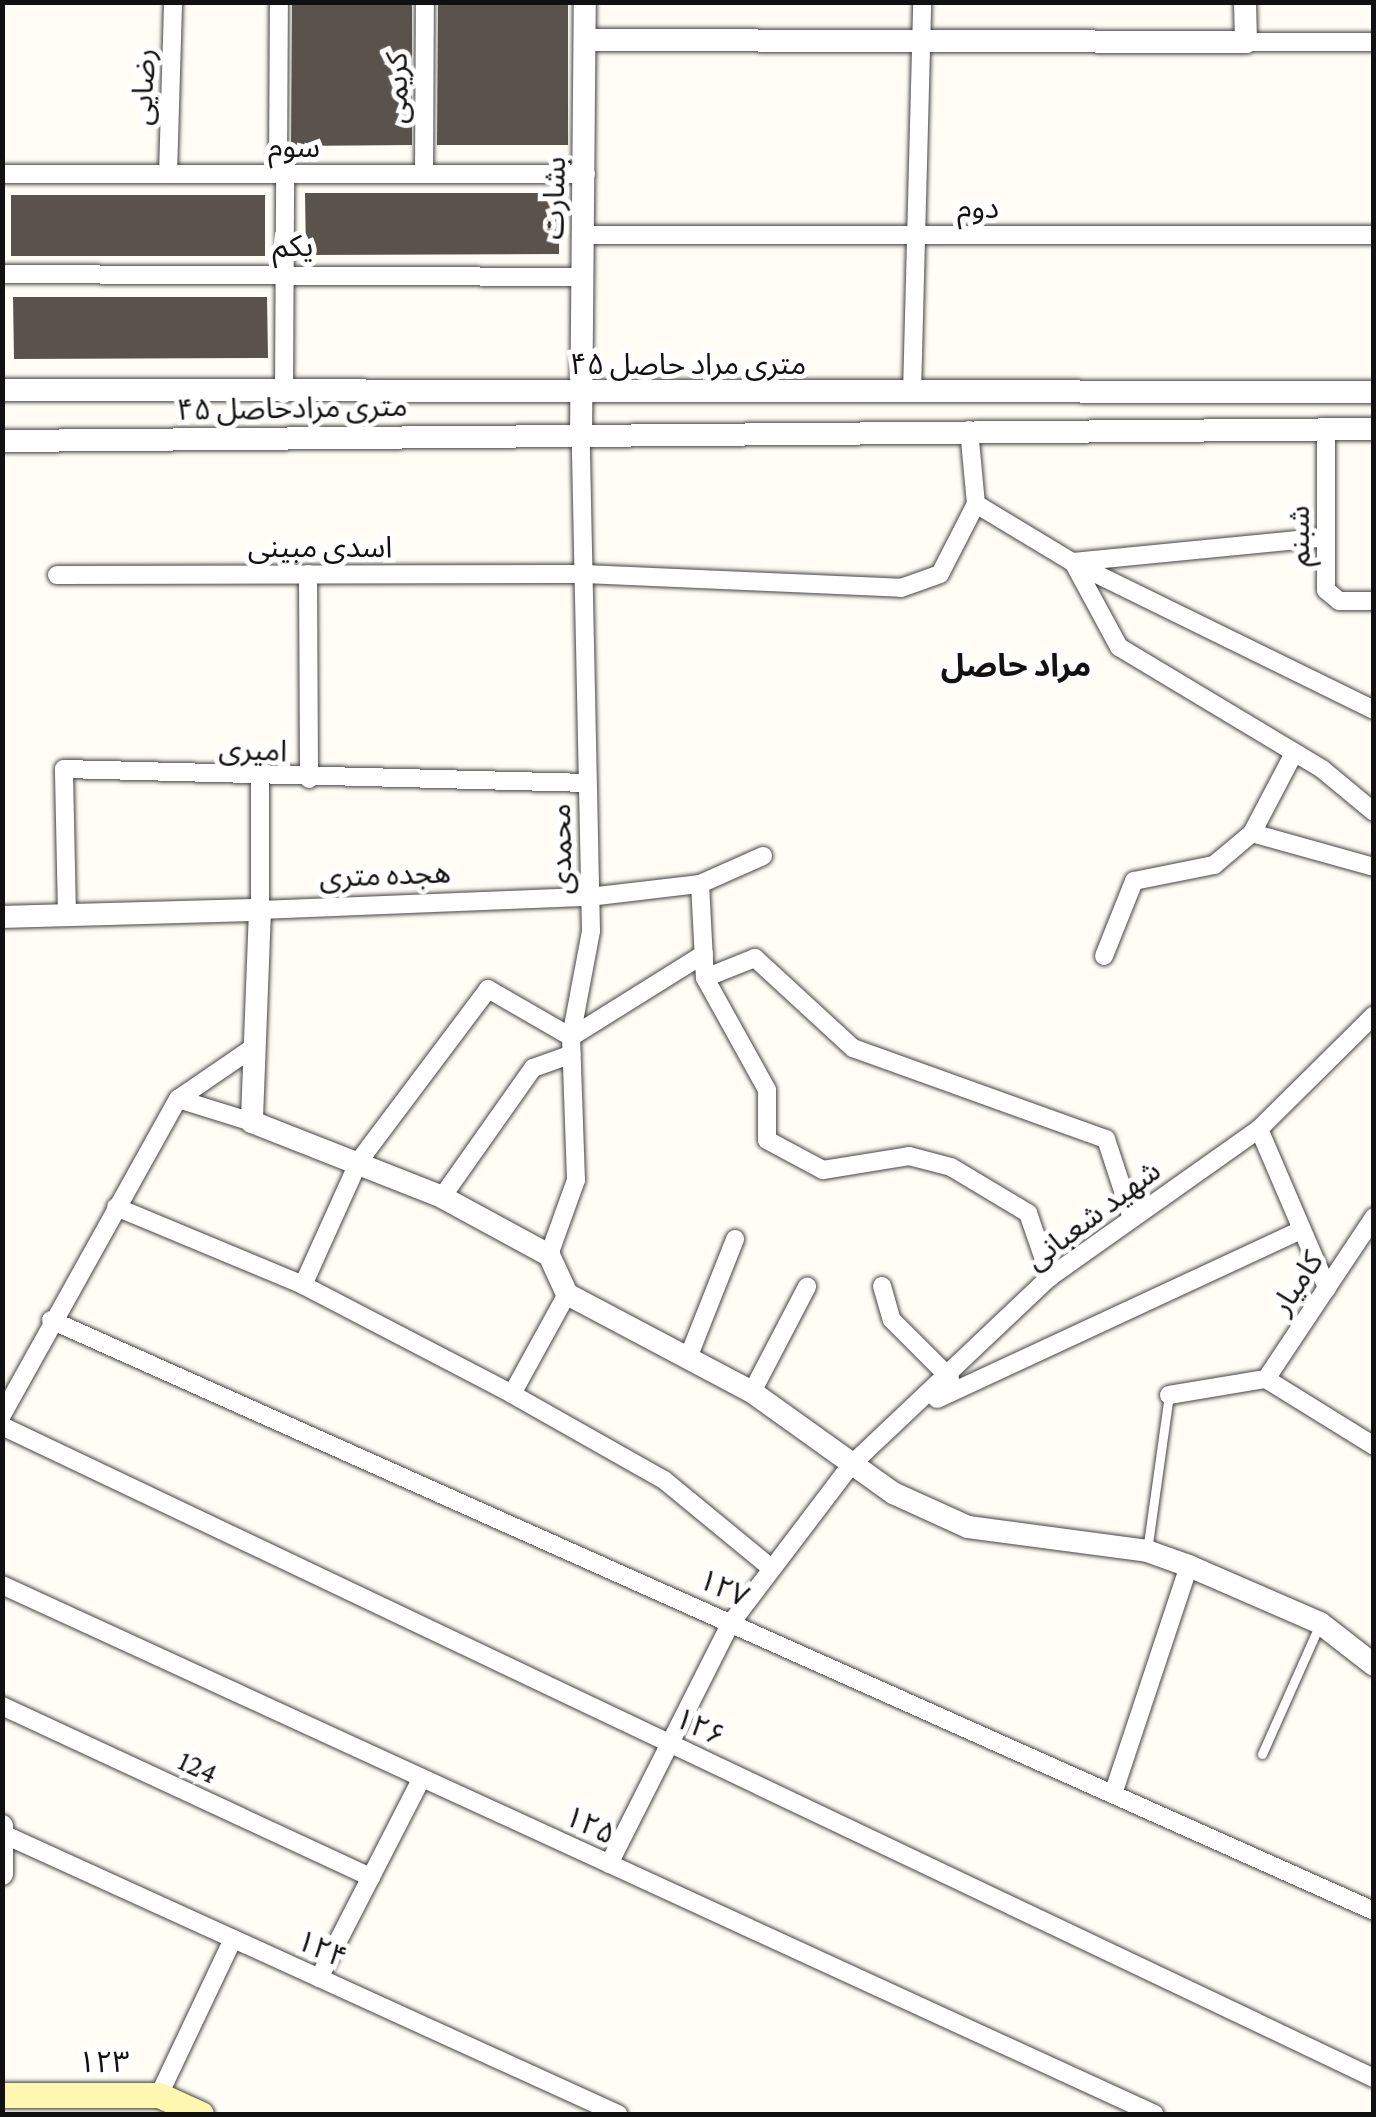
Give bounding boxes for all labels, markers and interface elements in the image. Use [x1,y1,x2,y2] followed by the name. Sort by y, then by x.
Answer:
[124,48,162,126] street label: رضایی
[379,52,415,124] street label: کریمی
[268,129,320,165] street label: سوم
[535,156,573,240] street label: بشارت
[957,190,999,226] street label: دوم
[272,228,314,264] street label: یکم
[570,346,806,382] street label: ۴۵ متری مراد حاصل
[176,388,408,428] street label: ۴۵ متری مرادحاصل
[1281,506,1317,566] street label: شبنم
[248,529,392,565] street label: اسدی مبینی
[941,646,1091,684] district label: مراد حاصل
[218,731,288,769] street label: امیری
[542,803,580,895] street label: محمدی
[319,855,451,895] street label: هجده متری
[1018,1153,1168,1277] street label: شهید شعبانی
[1263,1245,1331,1321] street label: کامیار
[693,1561,755,1615] street label: ۱۲۷
[669,1700,731,1754] street label: ۱۲۶
[172,1742,224,1792] street label: 124
[559,1798,621,1852] street label: ۱۲۵
[291,1922,353,1976] street label: ۱۲۴
[78,2044,130,2080] street label: ۱۲۳

